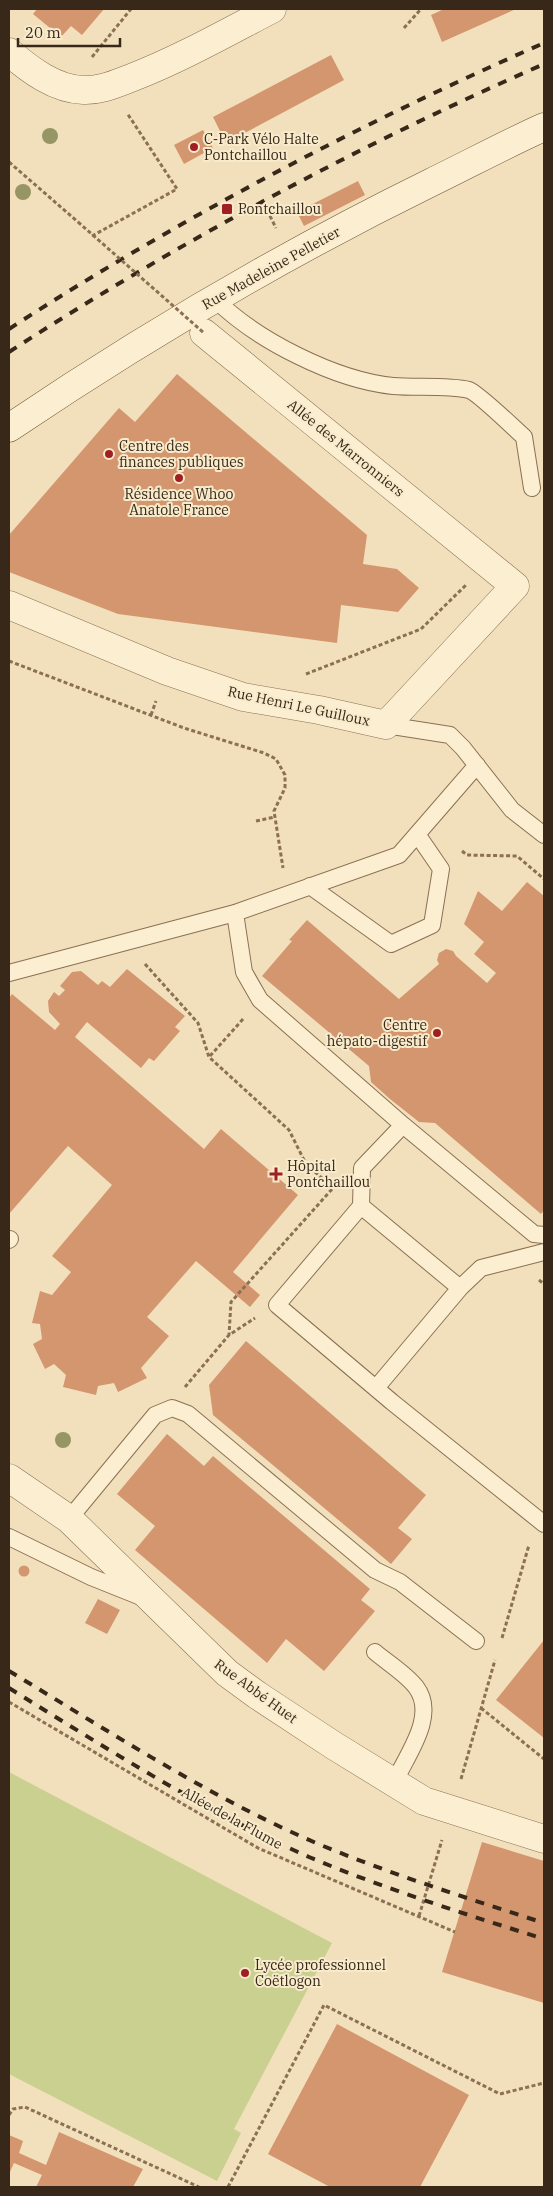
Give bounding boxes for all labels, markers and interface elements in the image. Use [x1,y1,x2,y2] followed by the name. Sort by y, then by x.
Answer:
[18,15,120,47] scale bar
[25,23,61,42] text: 20 m
[204,130,319,164] place label: C-Park Vélo Halte Pontchaillou
[188,141,200,153] marker: C-Park Vélo Halte Pontchaillou
[238,200,322,218] place label: Pontchaillou
[220,202,234,216] marker: Pontchaillou
[199,222,344,314] street label: Rue Madeleine Pelletier
[284,395,408,501] street label: Allée des Marronniers
[119,437,244,471] place label: Centre des finances publiques
[103,448,115,460] marker: Centre des finances publiques
[173,472,185,484] marker: Résidence Whoo Anatole France
[125,485,234,519] place label: Résidence Whoo Anatole France
[226,682,372,730] street label: Rue Henri Le Guilloux
[327,1016,428,1050] place label: Centre hépato-digestif
[431,1027,443,1039] marker: Centre hépato-digestif
[287,1157,371,1191] place label: Hôpital Pontchaillou
[269,1167,283,1181] marker: Hôpital Pontchaillou
[211,1655,301,1727] street label: Rue Abbé Huet
[178,1783,286,1853] street label: Allée de la Flume
[255,1956,386,1990] place label: Lycée professionnel Coëtlogon
[239,1967,251,1979] marker: Lycée professionnel Coëtlogon

